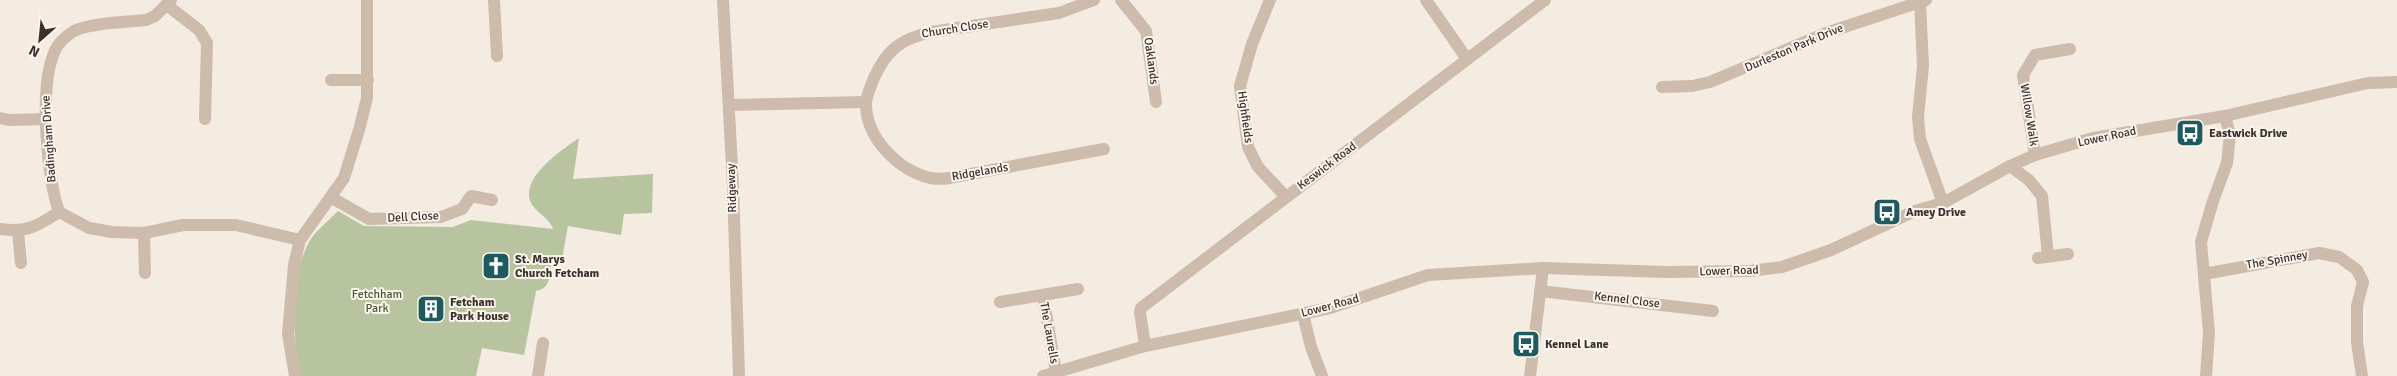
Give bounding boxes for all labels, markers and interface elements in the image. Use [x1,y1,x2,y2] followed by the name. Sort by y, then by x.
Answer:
[15,15,65,65] north arrow
[920,16,990,42] street label: Church Close
[1743,20,1845,76] street label: Durleston Park Drive
[1140,36,1162,86] street label: Oaklands
[26,41,43,61] text: N
[2017,83,2041,147] street label: Willow Walk
[1234,90,1256,144] street label: Highfields
[38,95,60,183] street label: Badingham Drive
[2175,118,2205,148] bus stop icon: Eastwick Drive
[2076,123,2138,151] street label: Lower Road
[2209,126,2288,141] place label: Eastwick Drive
[1294,139,1360,193] street label: Keswick Road
[951,160,1009,184] street label: Ridgelands
[724,163,740,213] street label: Ridgeway
[1872,197,1902,227] bus stop icon: Amey Drive
[1906,205,1966,220] place label: Amey Drive
[387,208,439,226] street label: Dell Close
[2245,247,2309,273] street label: The Spinney
[481,251,511,281] church icon: St. Marys Church Fetcham
[515,252,600,281] place label: St. Marys Church Fetcham
[1699,262,1759,280] street label: Lower Road
[352,287,402,316] park label: Fetchham Park
[1593,289,1661,311] street label: Kennel Close
[1299,291,1361,321] street label: Lower Road
[416,294,446,324] building icon: Fetcham Park House
[450,295,509,324] place label: Fetcham Park House
[1036,301,1062,365] street label: The Laurells
[1511,329,1541,359] bus stop icon: Kennel Lane
[1545,337,1609,352] place label: Kennel Lane

